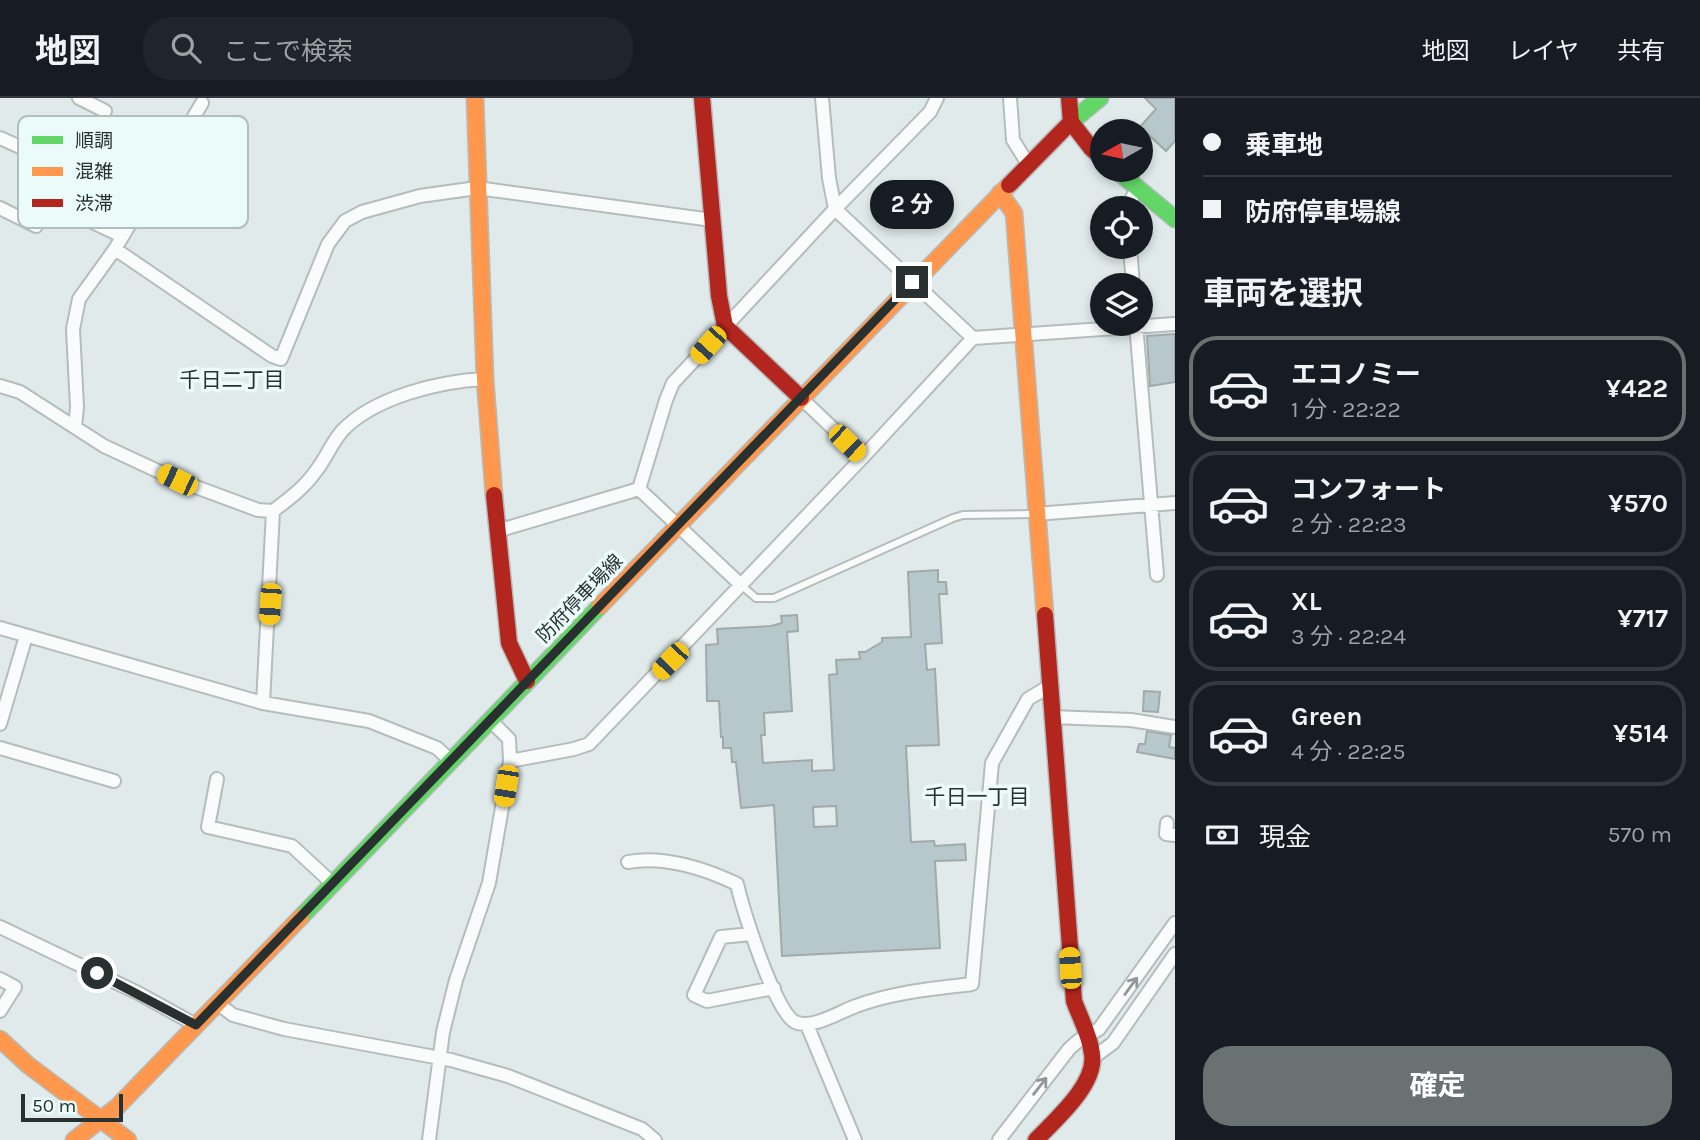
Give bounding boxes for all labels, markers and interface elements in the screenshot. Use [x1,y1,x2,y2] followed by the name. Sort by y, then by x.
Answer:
[143,17,633,80] search box
[167,29,205,67] icon: search
[35,32,101,70] text: 地図
[223,36,353,67] text: ここで検索
[1422,37,1470,65] text: 地図
[1508,37,1579,65] text: レイヤ
[1617,37,1665,65] text: 共有
[18,116,248,228] legend
[1090,119,1153,182] north arrow
[1090,119,1153,336] map controls
[75,130,113,152] text: 順調
[1245,130,1323,161] text: 乗車地
[75,161,113,183] text: 混雑
[870,180,954,230] callout: 2 分
[891,191,933,218] text: 2 分
[75,193,113,215] text: 渋滞
[1090,196,1153,259] button: locate
[1245,197,1401,228] text: 防府停車場線
[896,266,928,298] route end
[1090,273,1153,336] button: layers
[1203,275,1363,312] text: 車両を選択
[687,322,730,368] car
[1207,357,1270,420] icon: car
[1291,359,1421,390] text: エコノミー
[180,368,285,392] district label: 千日二丁目
[1606,373,1668,404] text: ¥422
[1291,396,1401,423] text: 1 分 · 22:22
[825,421,870,465] car
[154,461,201,499] car
[1207,472,1270,535] icon: car
[1291,474,1446,505] text: コンフォート
[1608,488,1668,519] text: ¥570
[1291,511,1407,538] text: 2 分 · 22:23
[532,550,627,647] street label: 防府停車場線
[259,582,282,626] car
[1291,586,1322,617] text: XL
[1207,587,1270,650] icon: car
[1618,603,1668,634] text: ¥717
[1291,623,1406,650] text: 3 分 · 22:24
[648,639,693,683] car
[1291,701,1363,732] text: Green
[1207,702,1270,765] icon: car
[1613,718,1668,749] text: ¥514
[1291,738,1406,765] text: 4 分 · 22:25
[493,764,520,808] car
[925,785,1030,809] district label: 千日一丁目
[1203,816,1241,854] icon: cash
[1608,821,1672,848] text: 570 m
[1259,822,1311,853] text: 現金
[1059,946,1082,990] car
[81,957,113,989] route start
[1123,977,1138,996] one-way arrow
[1203,1046,1672,1126] button: 確定
[1033,1077,1048,1096] one-way arrow
[21,1091,122,1123] scale bar
[32,1095,76,1117] text: 50 m

